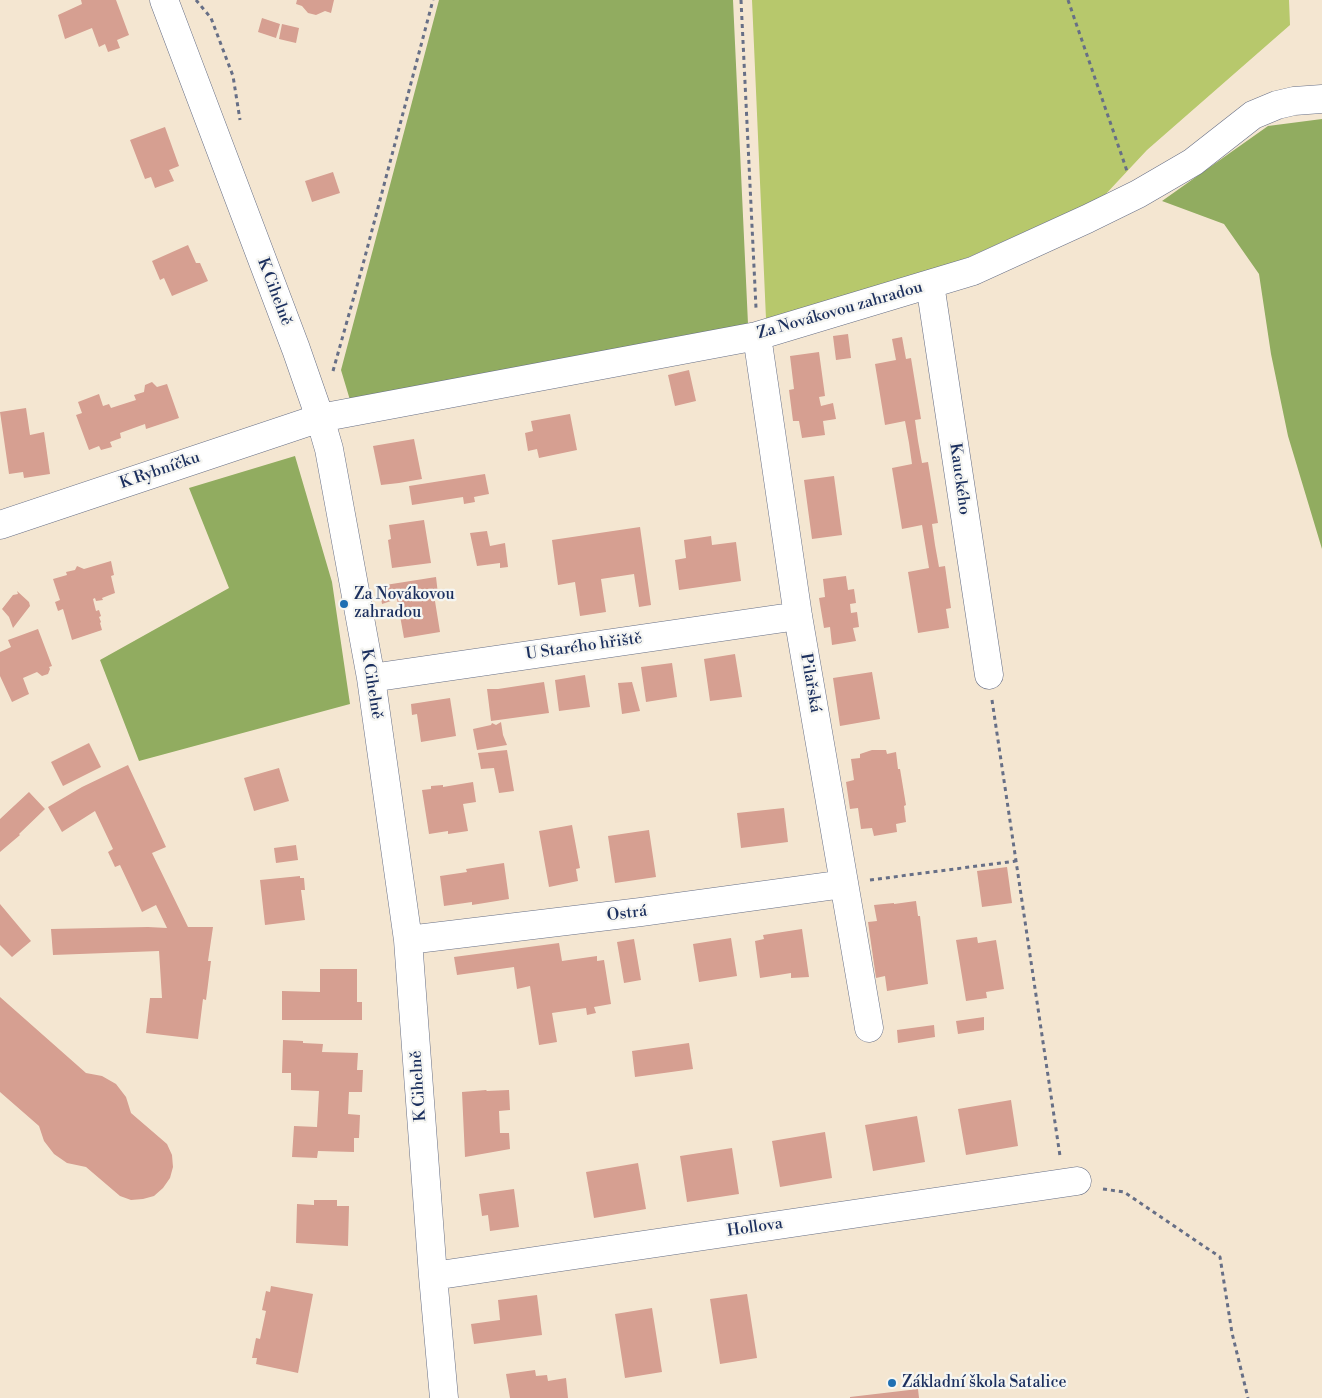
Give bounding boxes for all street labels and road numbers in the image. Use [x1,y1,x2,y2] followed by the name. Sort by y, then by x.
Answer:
[252,255,296,329] street label: K Cihelně
[755,278,925,344] street label: Za Novákovou zahradou
[944,442,974,516] street label: Kauckého
[117,448,203,494] street label: K Rybníčku
[524,629,644,665] street label: U Starého hřiště
[356,647,386,721] street label: K Cihelně
[795,652,825,714] street label: Pilařská
[606,902,648,926] street label: Ostrá
[407,1050,431,1122] street label: K Cihelně
[726,1215,784,1241] street label: Hollova

